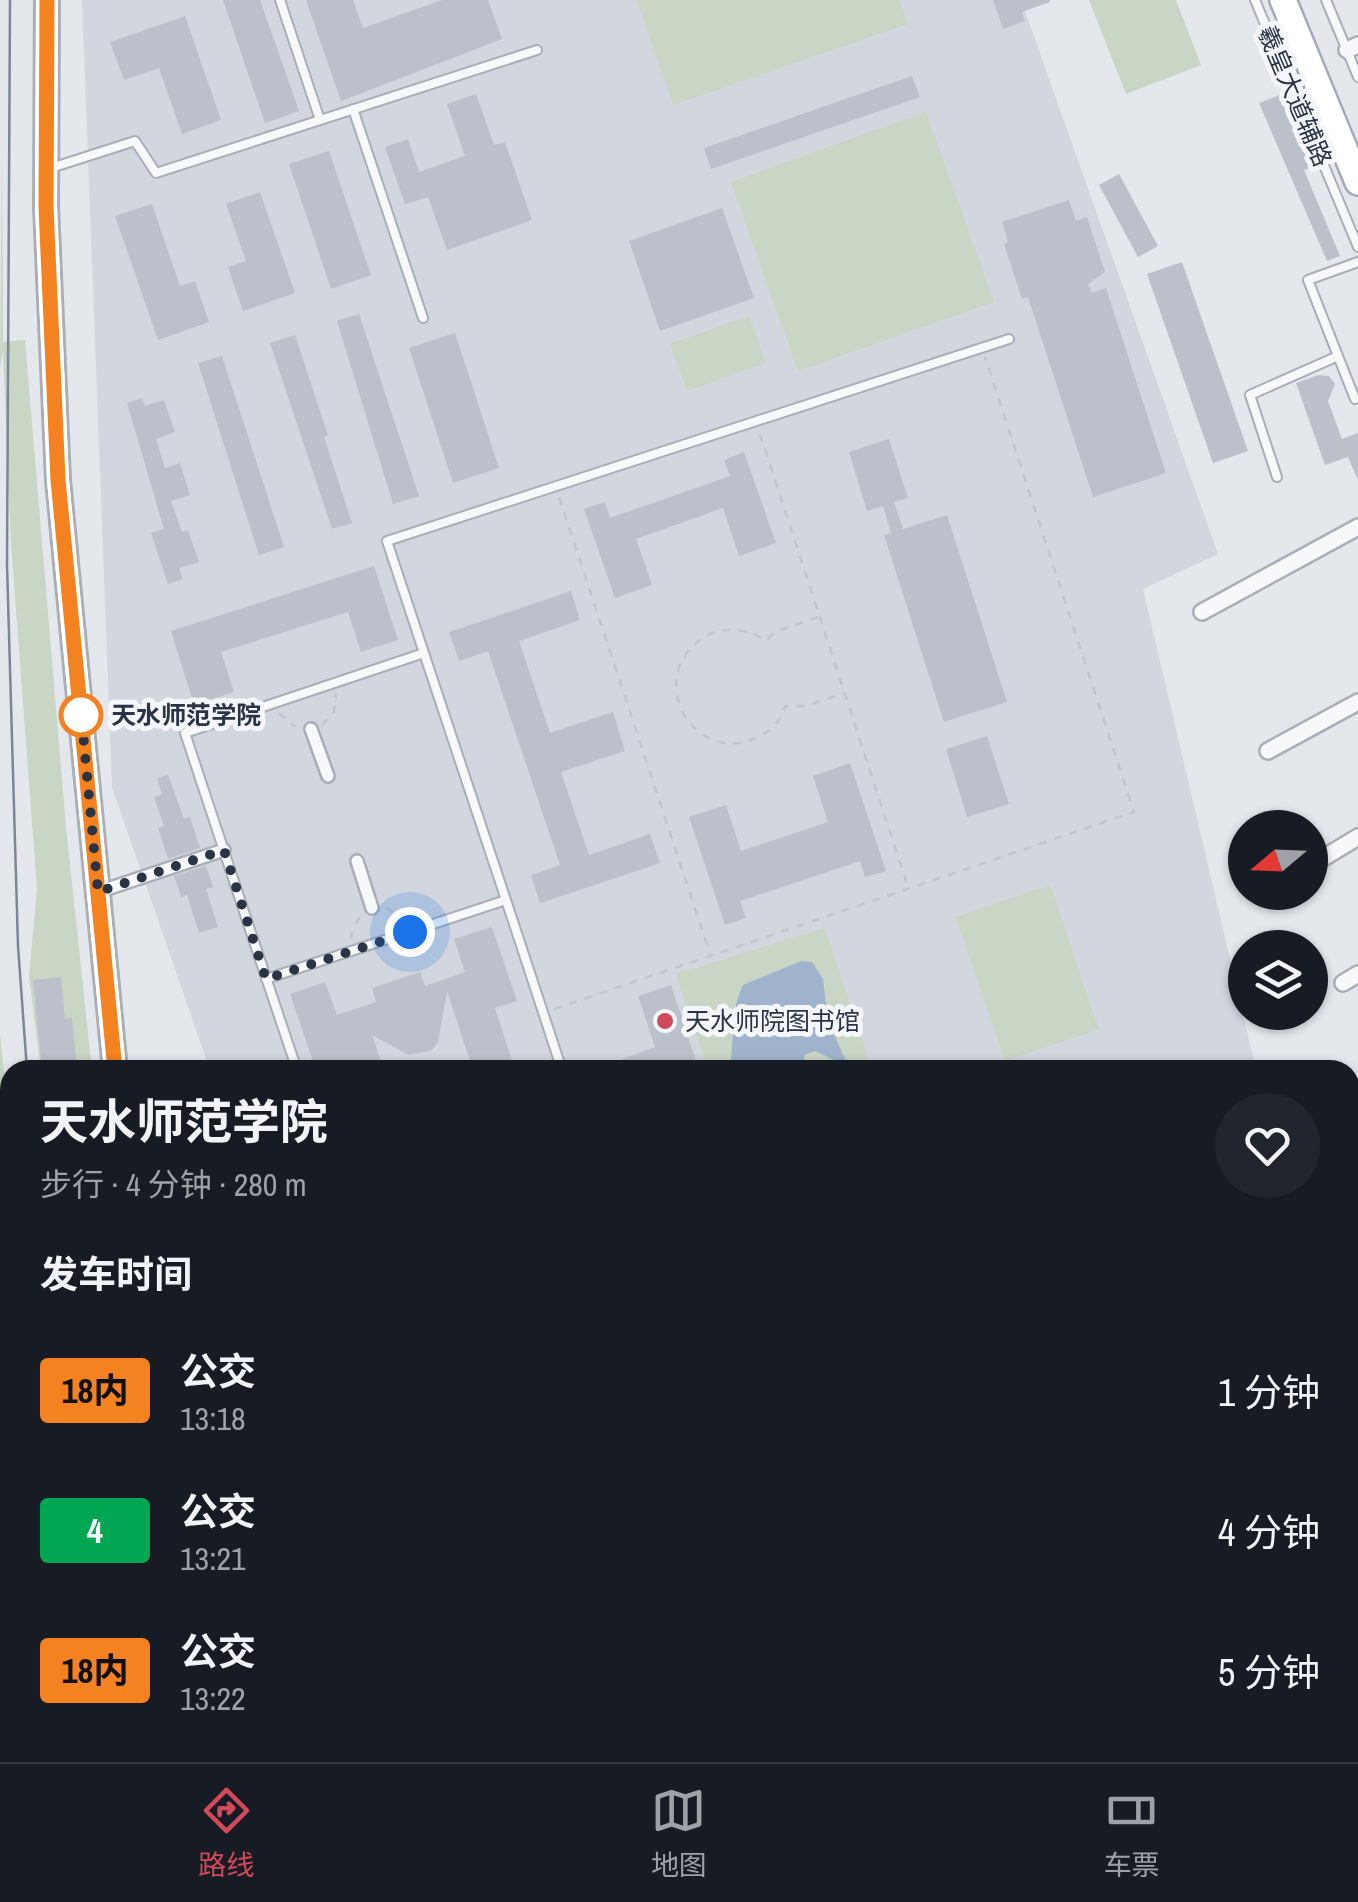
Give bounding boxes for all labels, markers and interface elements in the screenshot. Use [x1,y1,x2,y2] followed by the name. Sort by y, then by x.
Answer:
[1250,20,1340,172] street label: 羲皇大道辅路
[60,694,102,736] marker: 天水师范学院
[111,698,261,732] place label: 天水师范学院
[1228,810,1328,910] north arrow
[1228,810,1328,1030] map controls
[385,907,435,957] your location
[1228,930,1328,1030] button: layers
[685,1004,860,1038] place label: 天水师院图书馆
[654,1010,676,1032] marker: 天水师院图书馆
[40,1089,328,1154] text: 天水师范学院
[1215,1093,1320,1198] button: heart
[40,1163,307,1206] text: 步行 · 4 分钟 · 280 m
[40,1249,192,1300] text: 发车时间
[180,1346,256,1397] text: 公交
[62,1367,128,1414] text: 18内
[1218,1367,1320,1418] text: 1 分钟
[180,1397,246,1440] text: 13:18
[180,1486,256,1537] text: 公交
[87,1507,103,1554] text: 4
[1218,1507,1320,1558] text: 4 分钟
[180,1537,246,1580] text: 13:21
[180,1626,256,1677] text: 公交
[62,1647,128,1694] text: 18内
[1218,1647,1320,1698] text: 5 分钟
[180,1677,246,1720] text: 13:22
[198,1783,254,1884] tab: 路线
[651,1783,707,1884] tab: 地图
[1104,1783,1160,1884] tab: 车票

